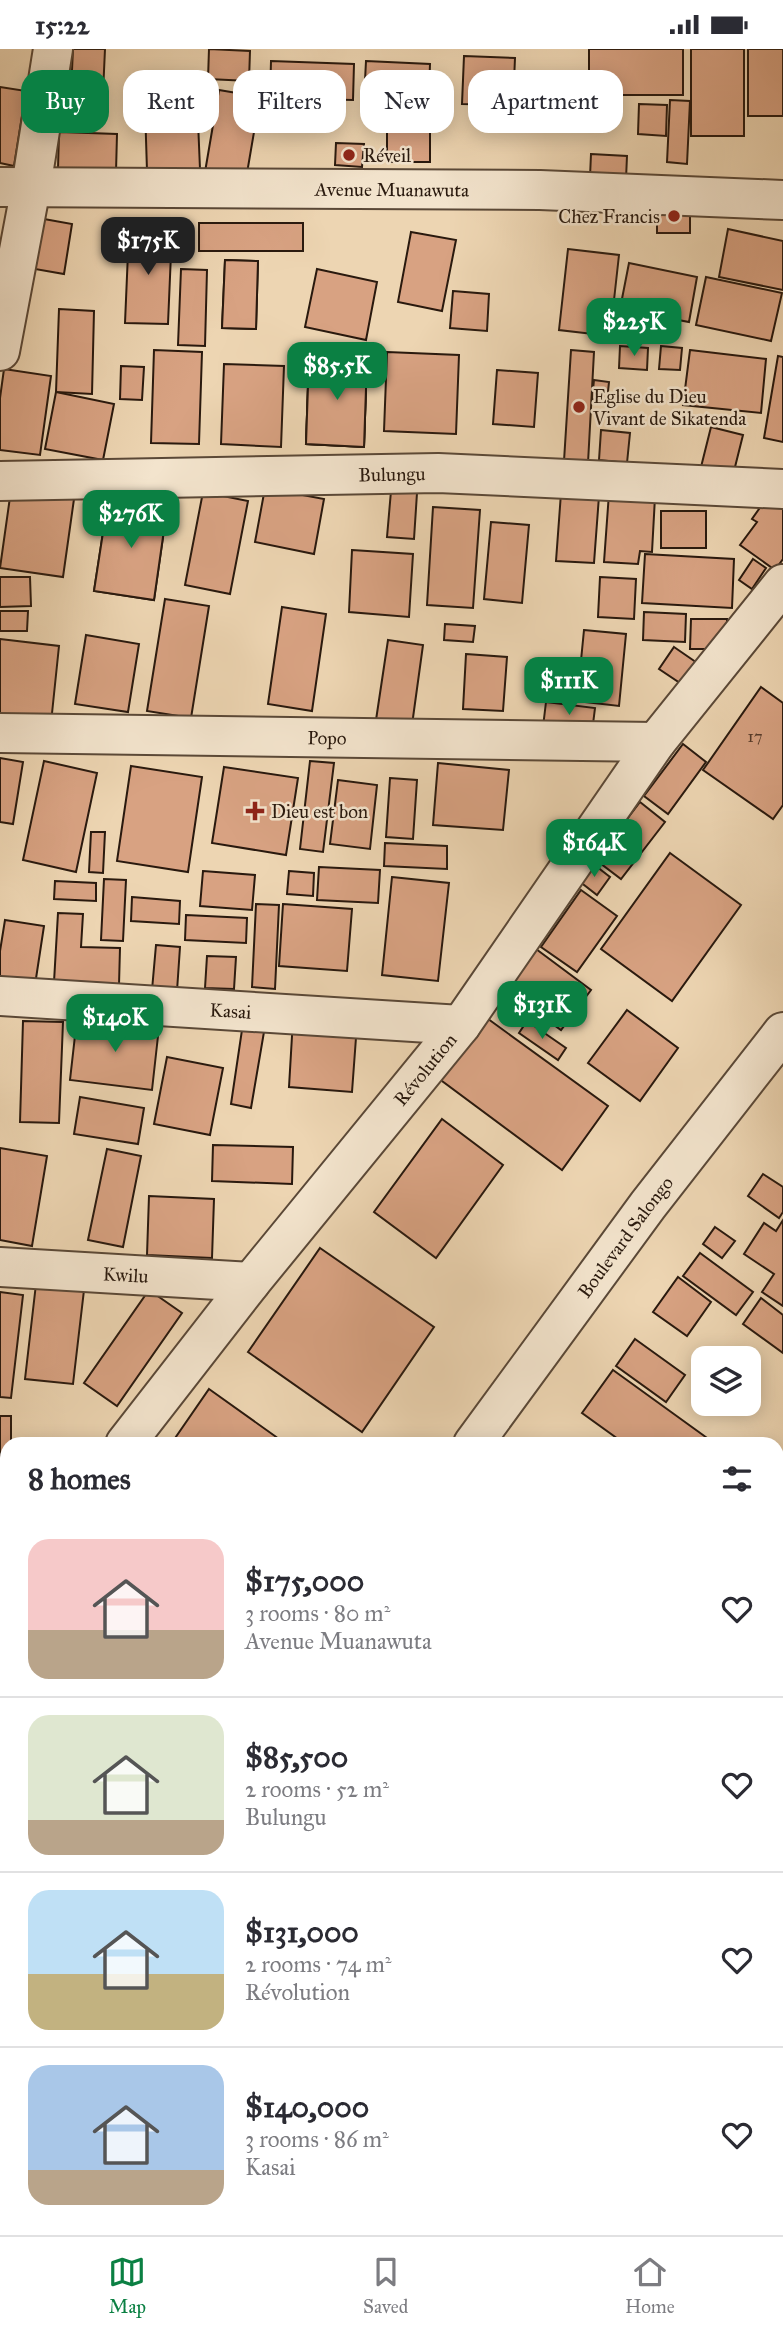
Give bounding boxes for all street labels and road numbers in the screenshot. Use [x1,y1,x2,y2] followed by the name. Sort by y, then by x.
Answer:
[314,178,470,202] street label: Avenue Muanawuta
[358,462,426,487] street label: Bulungu
[307,726,347,750] street label: Popo
[209,998,252,1024] street label: Kasai
[389,1029,462,1110] street label: Révolution
[573,1171,678,1303] street label: Boulevard Salongo
[102,1262,149,1288] street label: Kwilu

